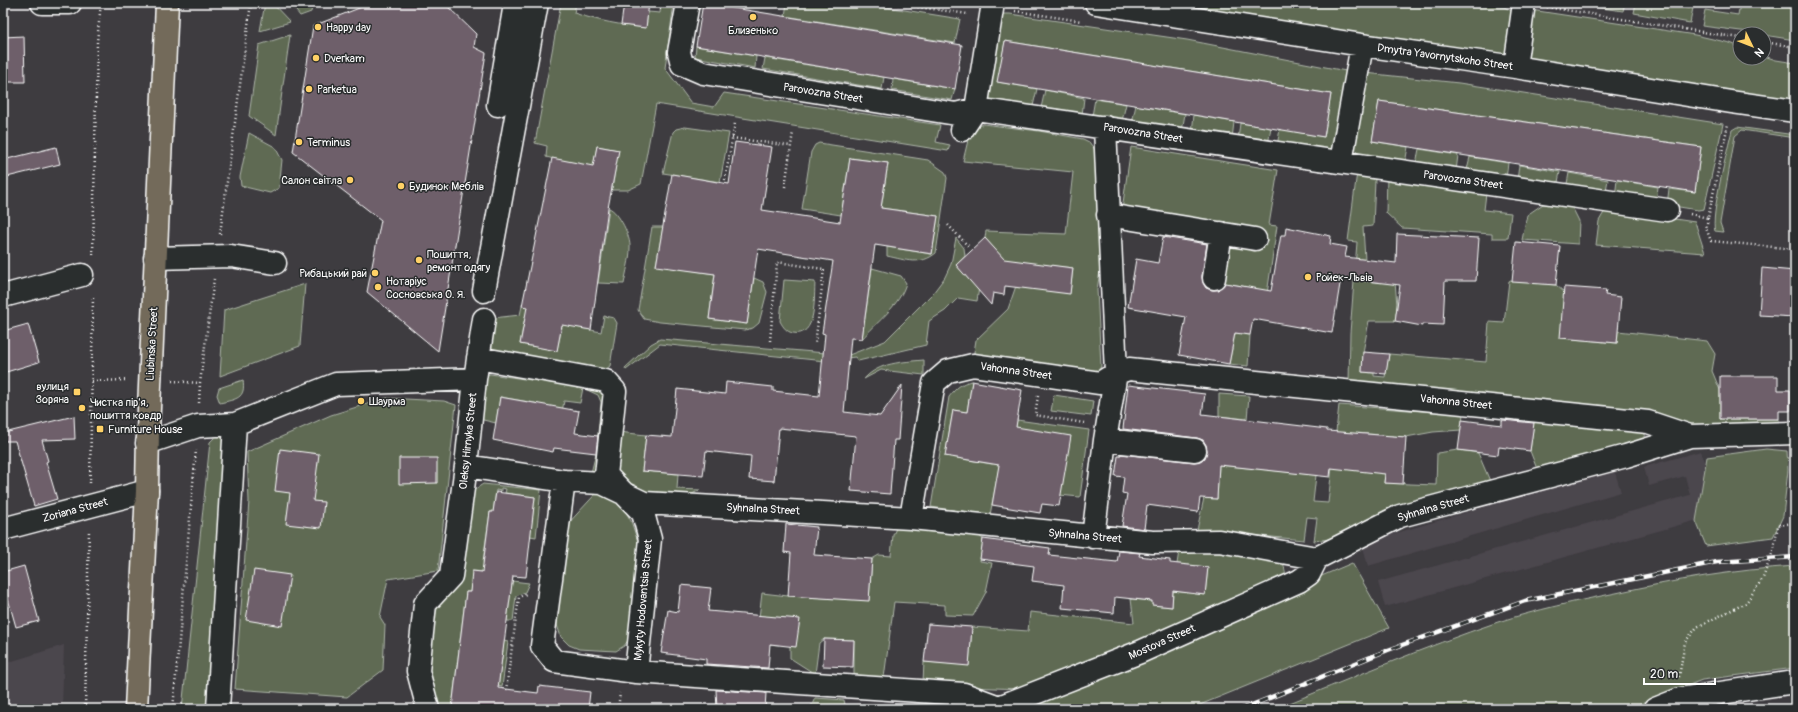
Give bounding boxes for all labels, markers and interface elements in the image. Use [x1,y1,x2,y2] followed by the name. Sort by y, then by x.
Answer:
[748,12,758,22] marker: Близенько
[326,21,371,34] place label: Happy day
[313,22,323,32] marker: Happy day
[728,24,778,37] place label: Близенько
[1732,26,1772,66] north arrow
[1376,41,1514,73] street label: Dmytra Yavornytskoho Street
[1751,45,1766,60] text: N
[324,52,365,65] place label: Dverkam
[311,53,321,63] marker: Dverkam
[782,80,864,106] street label: Parovozna Street
[317,83,357,96] place label: Parketua
[304,84,314,94] marker: Parketua
[1102,120,1184,146] street label: Parovozna Street
[307,136,350,149] place label: Terminus
[294,137,304,147] marker: Terminus
[1422,168,1504,192] street label: Parovozna Street
[281,174,342,187] place label: Салон світла
[345,175,355,185] marker: Салон світла
[409,180,484,193] place label: Будинок Меблів
[396,181,406,191] marker: Будинок Меблів
[427,248,491,274] place label: Пошиття, ремонт одягу
[414,255,424,265] marker: Пошиття, ремонт одягу
[299,267,367,280] place label: Рибацький рай
[370,268,380,278] marker: Рибацький рай
[1316,271,1373,284] place label: Ройек-Львів
[1303,272,1313,282] marker: Ройек-Львів
[386,275,465,301] place label: Нотаріус Сосновська О. Я.
[373,282,383,292] marker: Нотаріус Сосновська О. Я.
[144,306,160,381] street label: Liubinska Street
[979,360,1053,383] street label: Vahonna Street
[36,380,69,406] place label: вулиця Зоряна
[72,387,82,397] marker: вулиця Зоряна
[456,391,480,490] street label: Oleksy Hirnyka Street
[1419,392,1493,412] street label: Vahonna Street
[369,395,405,408] place label: Шаурма
[90,396,162,422] place label: Чистка пір'я, пошиття ковдр
[356,396,366,406] marker: Шаурма
[77,403,87,413] marker: Чистка пір'я, пошиття ковдр
[108,423,183,436] place label: Furniture House
[95,424,105,434] marker: Furniture House
[1396,491,1471,524] street label: Syhnalna Street
[41,495,110,525] street label: Zoriana Street
[726,501,801,517] street label: Syhnalna Street
[1048,526,1123,546] street label: Syhnalna Street
[631,538,655,661] street label: Mykyty Hodovantsia Street
[1127,621,1198,662] street label: Mostova Street
[1644,660,1715,686] scale bar
[1650,667,1679,682] text: 20 m

